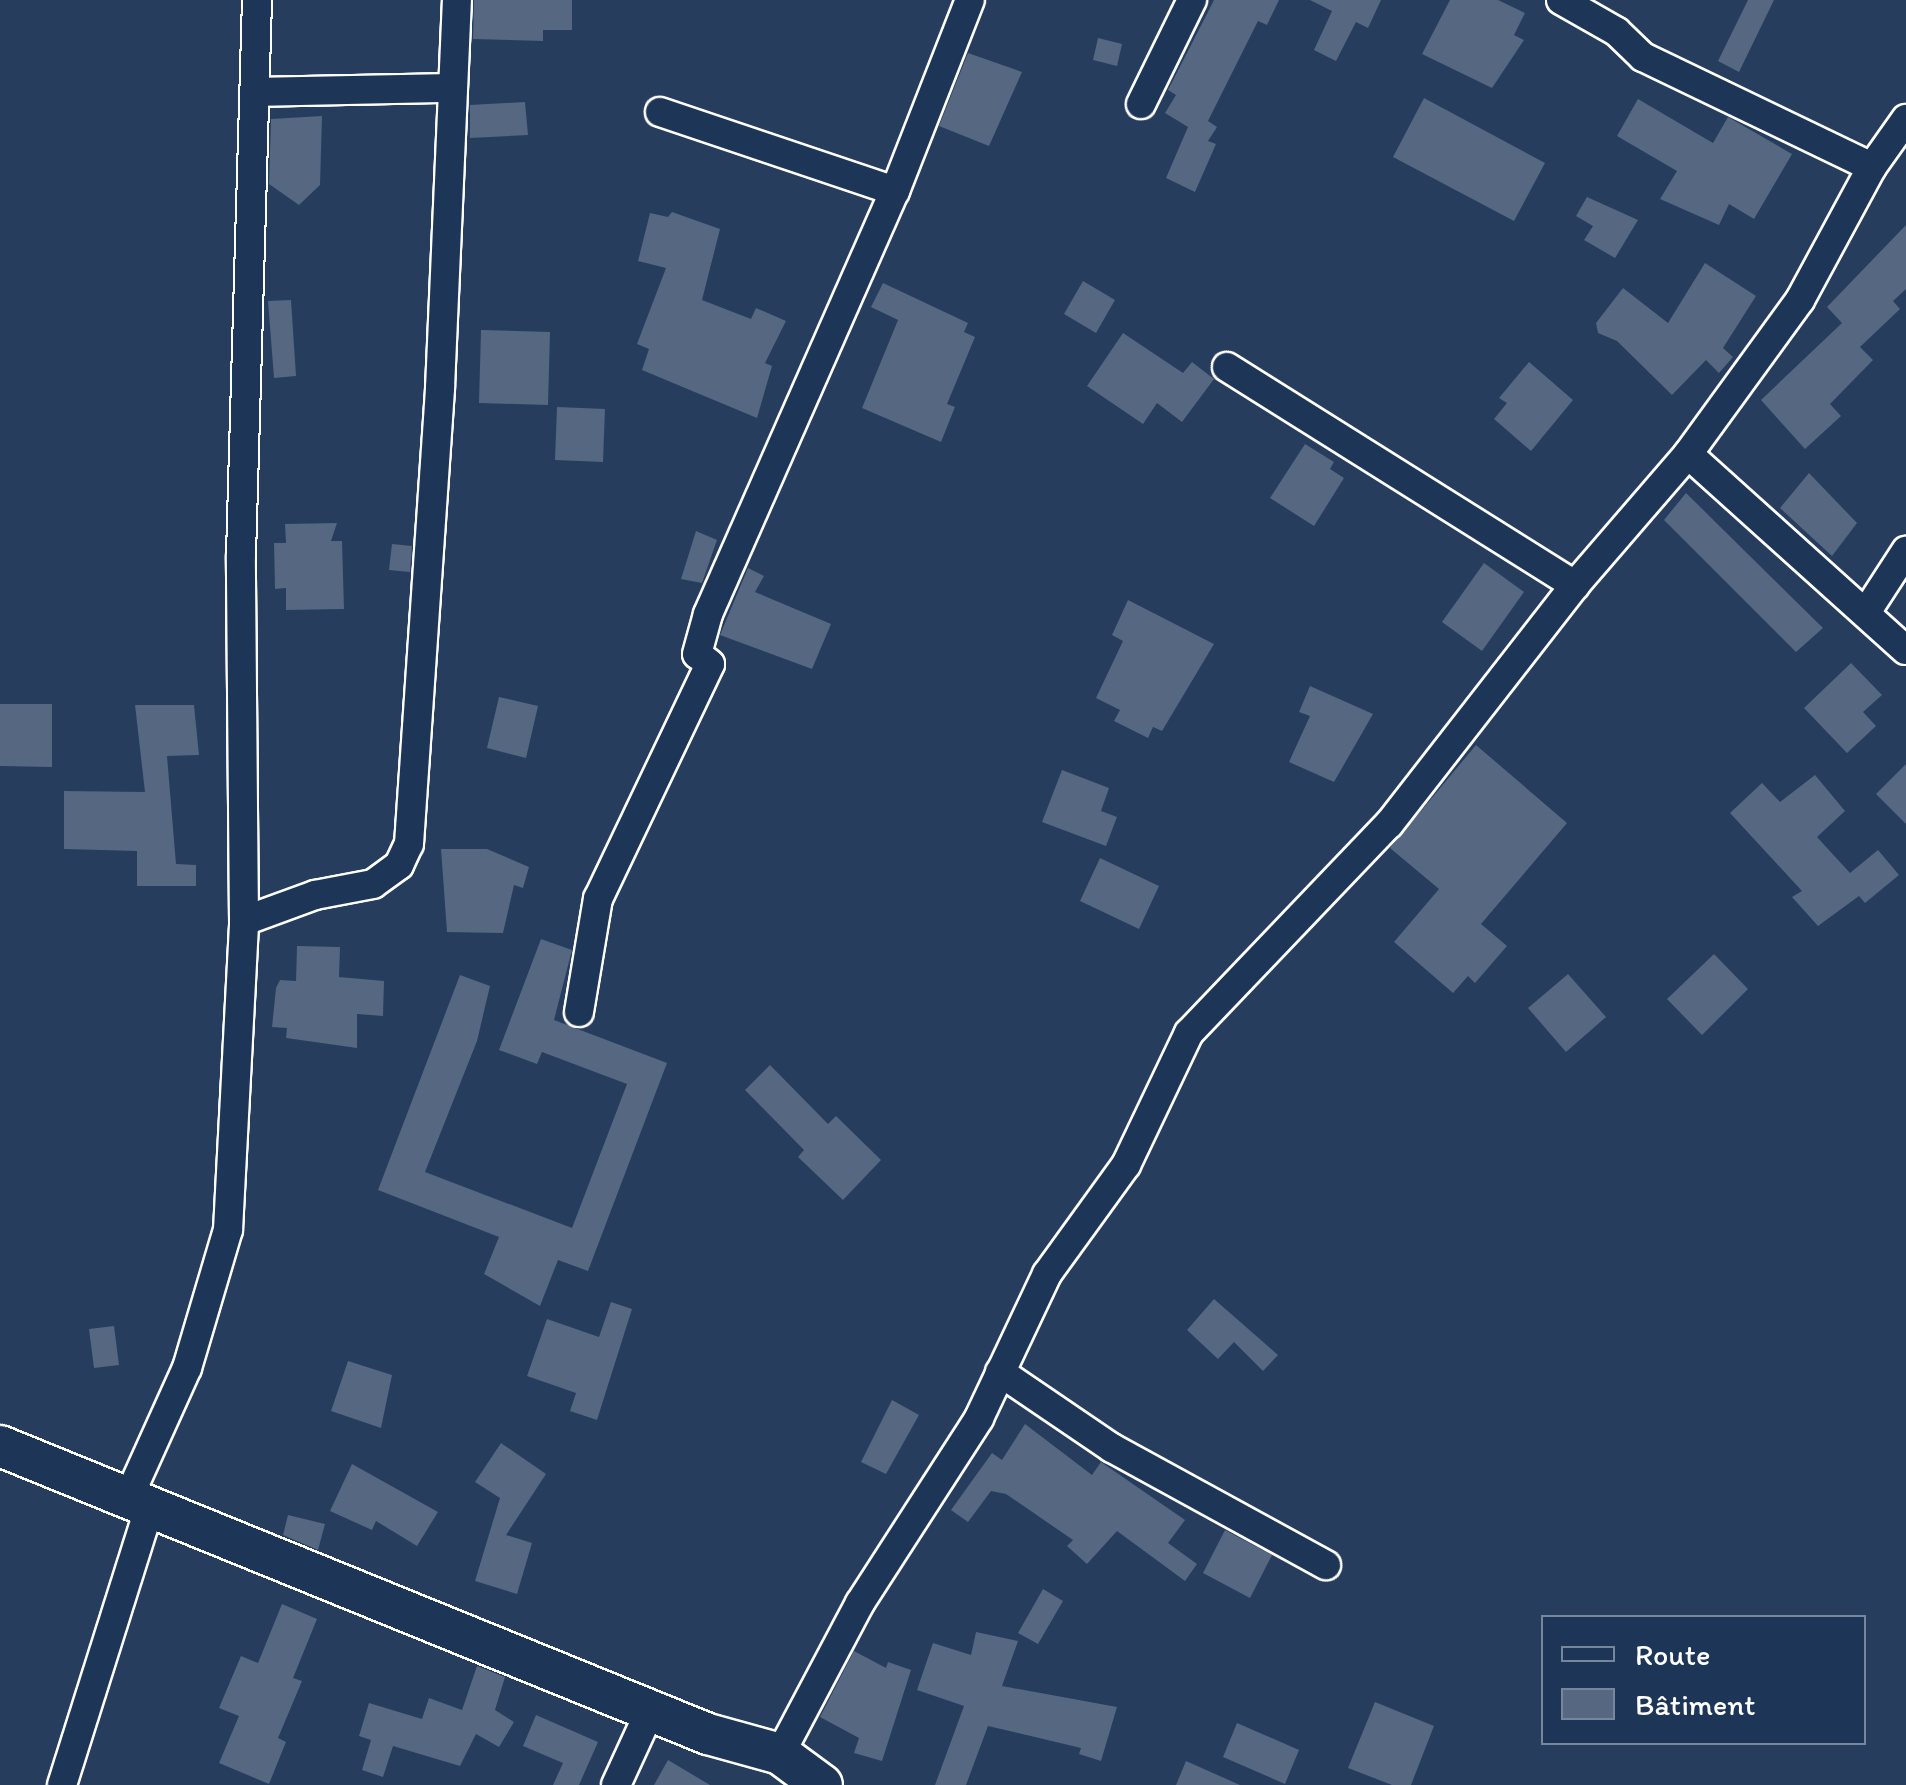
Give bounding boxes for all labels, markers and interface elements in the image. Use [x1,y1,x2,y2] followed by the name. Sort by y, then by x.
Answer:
[1541,1615,1866,1745] legend
[1635,1636,1710,1673] text: Route
[1635,1686,1756,1723] text: Bâtiment

